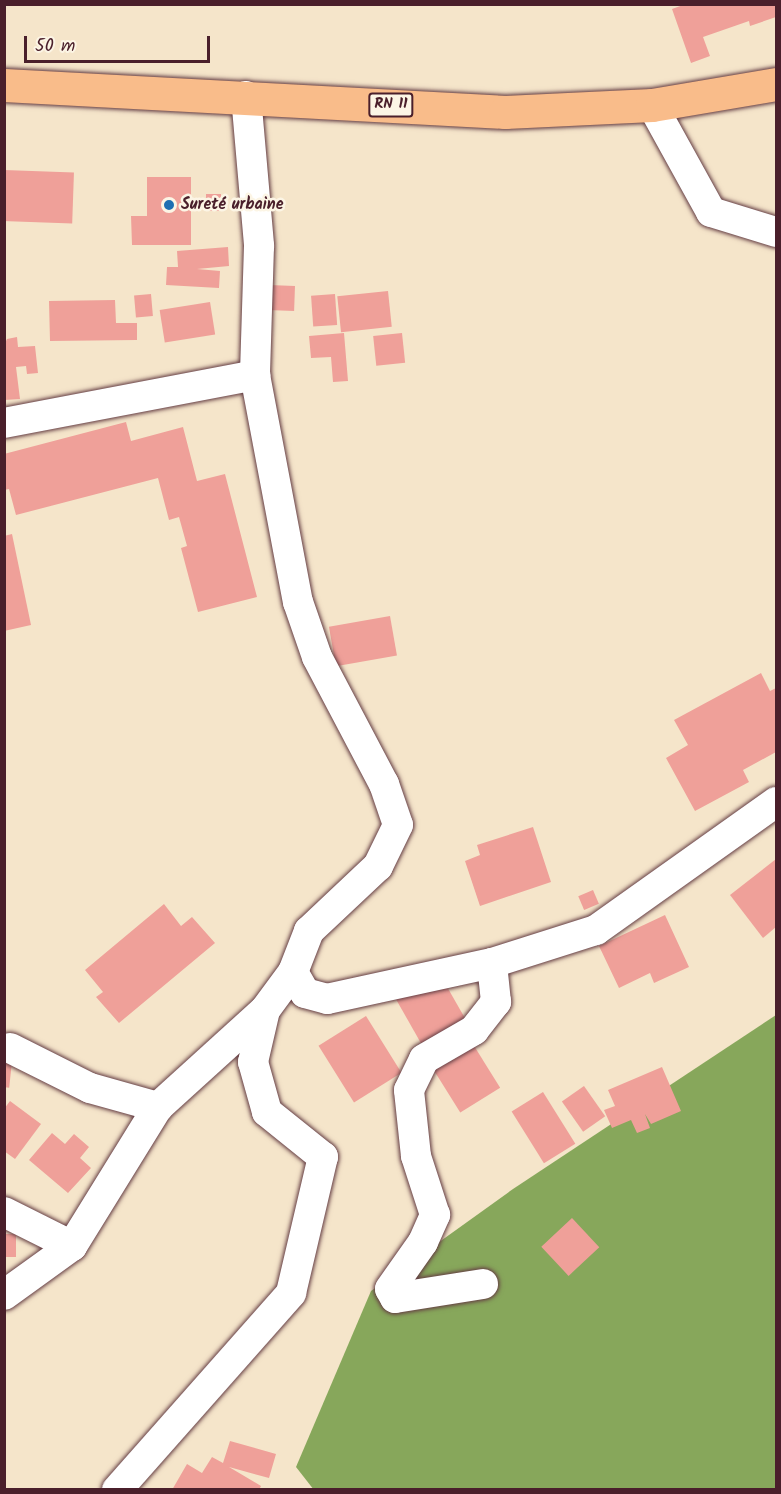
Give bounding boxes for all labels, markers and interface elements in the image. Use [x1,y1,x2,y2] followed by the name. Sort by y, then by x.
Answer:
[27,24,213,62] scale bar
[35,32,75,61] text: 50 m
[367,93,415,117] road number: RN 11
[181,195,283,215] place label: Sureté urbaine
[162,198,176,212] marker: Sureté urbaine

